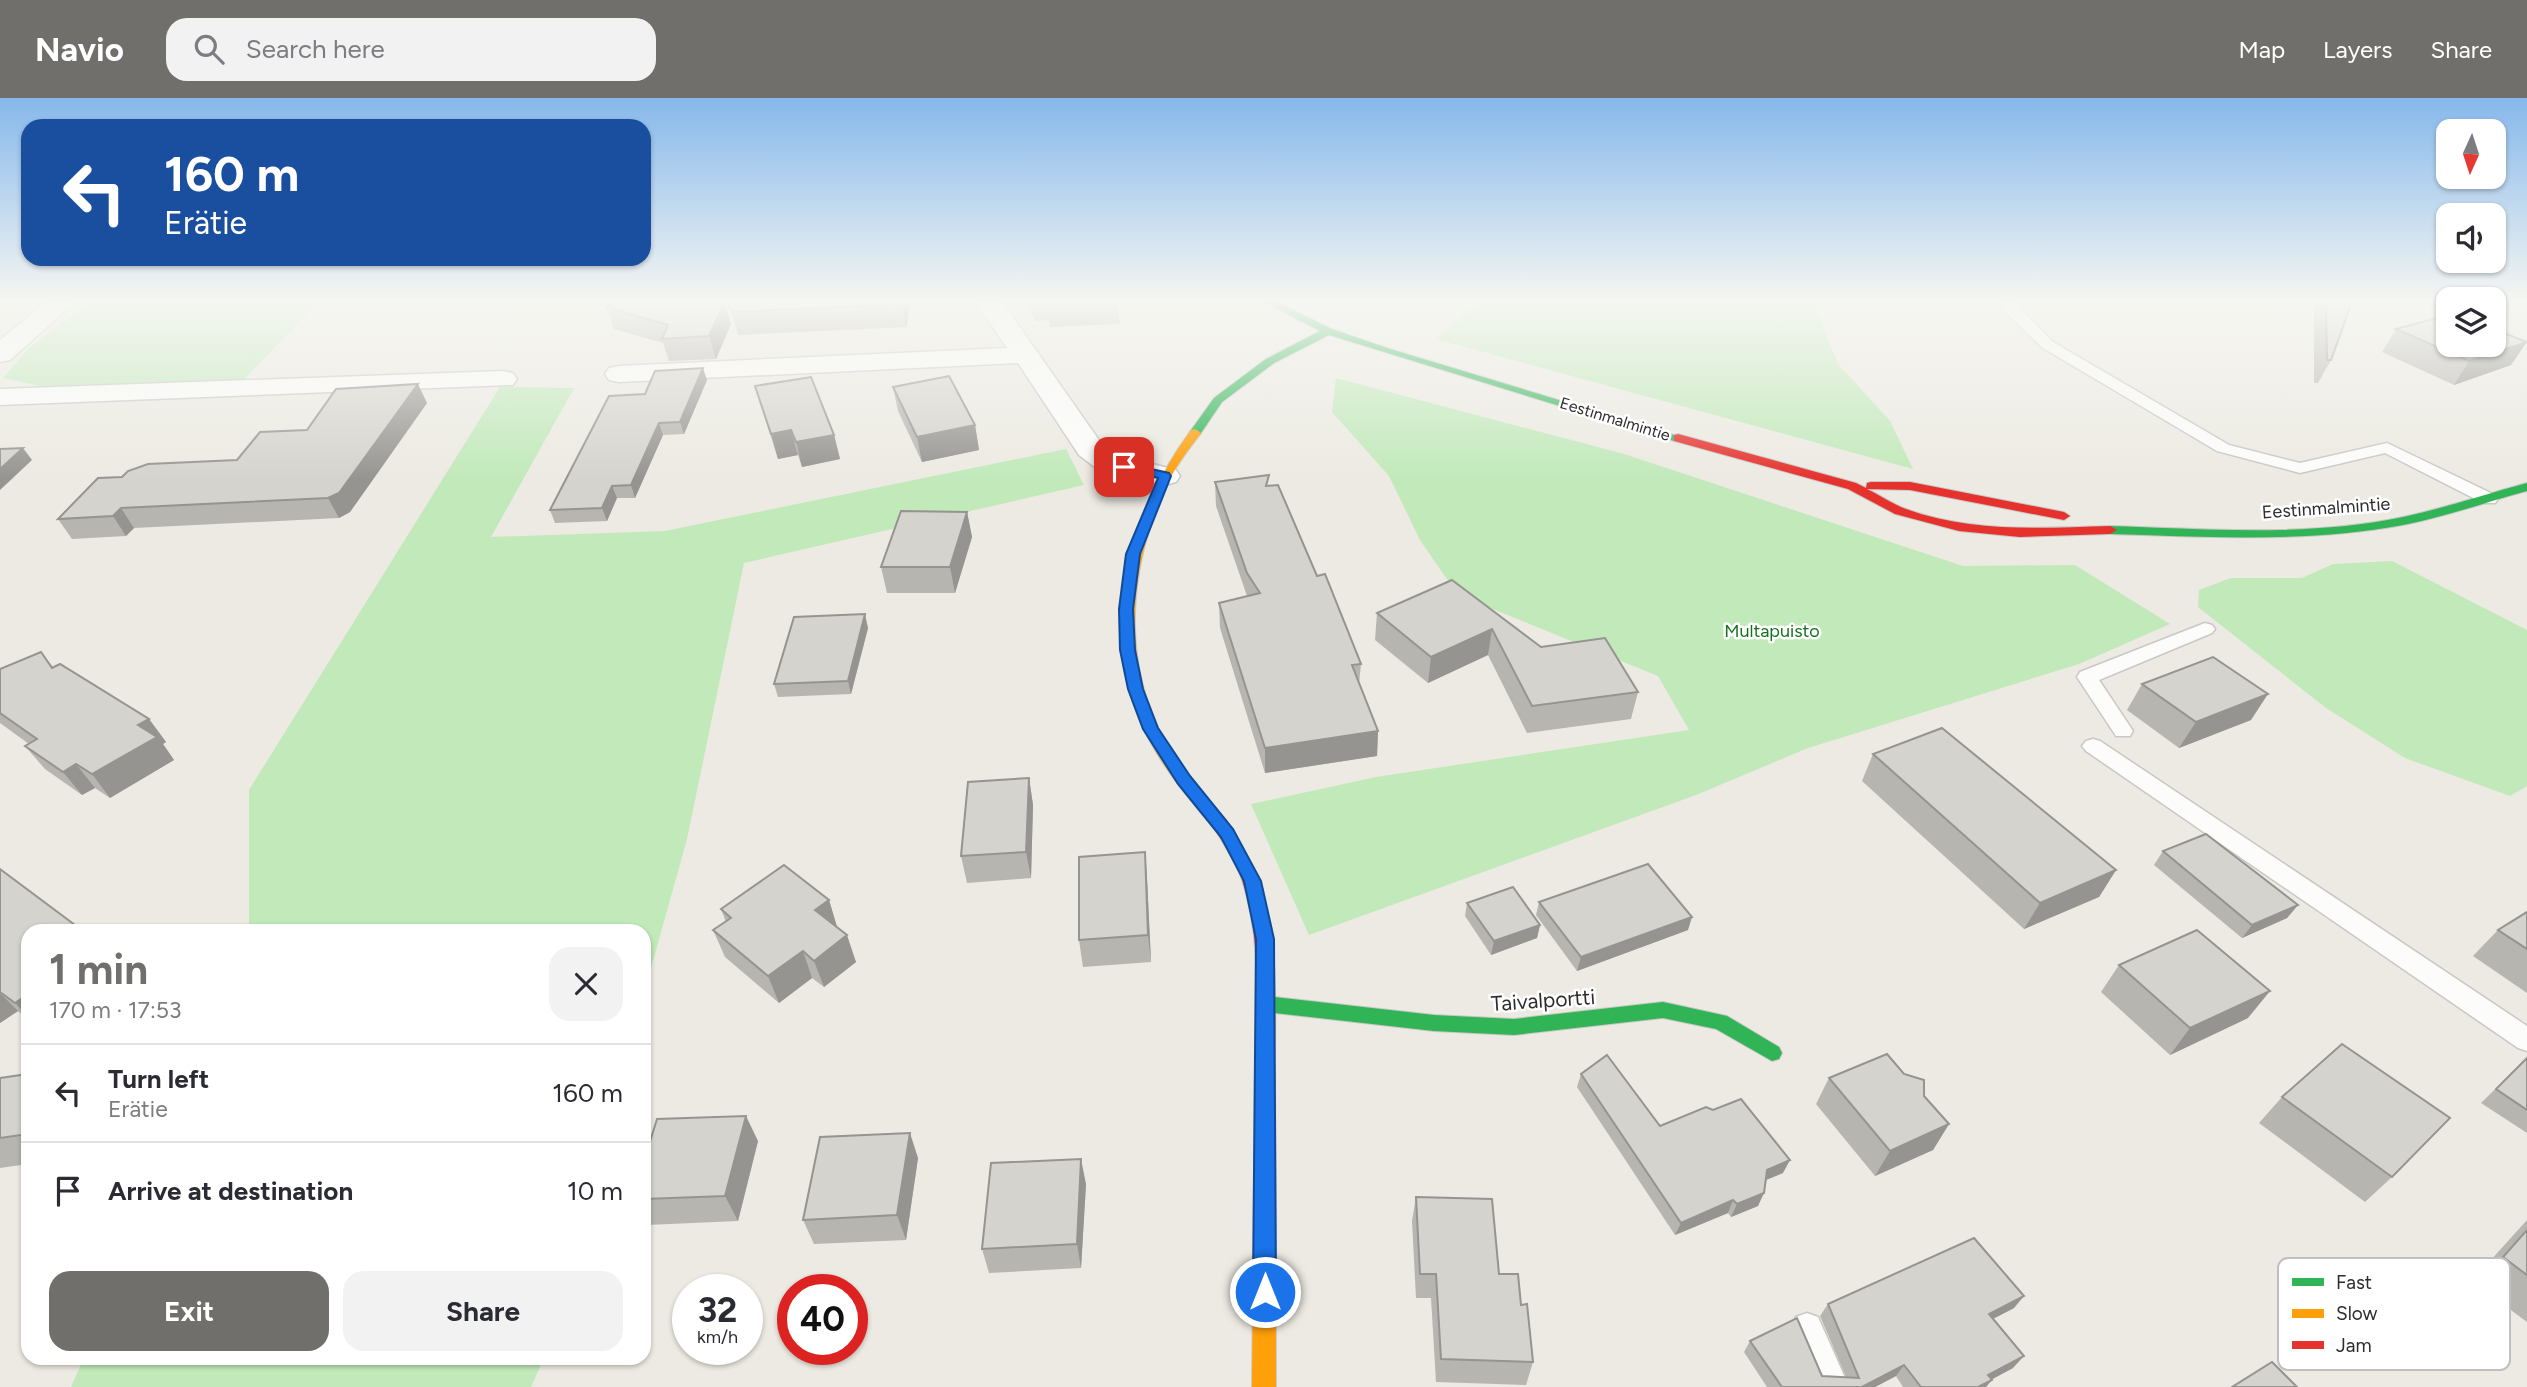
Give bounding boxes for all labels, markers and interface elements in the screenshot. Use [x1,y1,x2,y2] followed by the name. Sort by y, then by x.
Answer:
[166,18,656,81] search box
[35,30,124,69] text: Navio
[190,30,228,68] icon: search
[246,33,385,65] text: Search here
[2238,35,2285,64] text: Map
[2323,35,2392,64] text: Layers
[2430,35,2492,64] text: Share
[2436,119,2506,189] north arrow
[2436,119,2506,357] map controls
[164,144,299,203] text: 160 m
[49,147,140,238] icon: left
[2436,203,2506,273] button: sound
[164,204,247,242] text: Erätie
[2436,287,2506,357] button: layers
[1558,393,1673,445] street label: Eestinmalmintie
[1094,437,1154,497] pin
[1105,448,1143,486] icon: arrive
[2261,493,2391,523] street label: Eestinmalmintie
[1724,620,1820,642] park label: Multapuisto
[49,944,148,995] text: 1 min
[549,947,623,1021] button: close
[1490,984,1596,1016] street label: Taivalportti
[49,996,181,1024] text: 170 m · 17:53
[108,1063,209,1095] text: Turn left
[49,1074,87,1112] icon: left
[552,1077,623,1109] text: 160 m
[108,1095,168,1123] text: Erätie
[49,1172,87,1210] icon: arrive
[108,1175,353,1207] text: Arrive at destination
[567,1175,623,1207] text: 10 m
[1228,1255,1302,1329] position arrow
[2278,1258,2510,1370] legend
[49,1271,329,1351] button: Exit
[343,1271,623,1351] button: Share
[2336,1271,2372,1294] text: Fast
[777,1274,868,1365] speed limit sign: 40
[698,1289,737,1331] text: 32
[2336,1302,2378,1325] text: Slow
[697,1326,738,1348] text: km/h
[2336,1334,2372,1357] text: Jam

